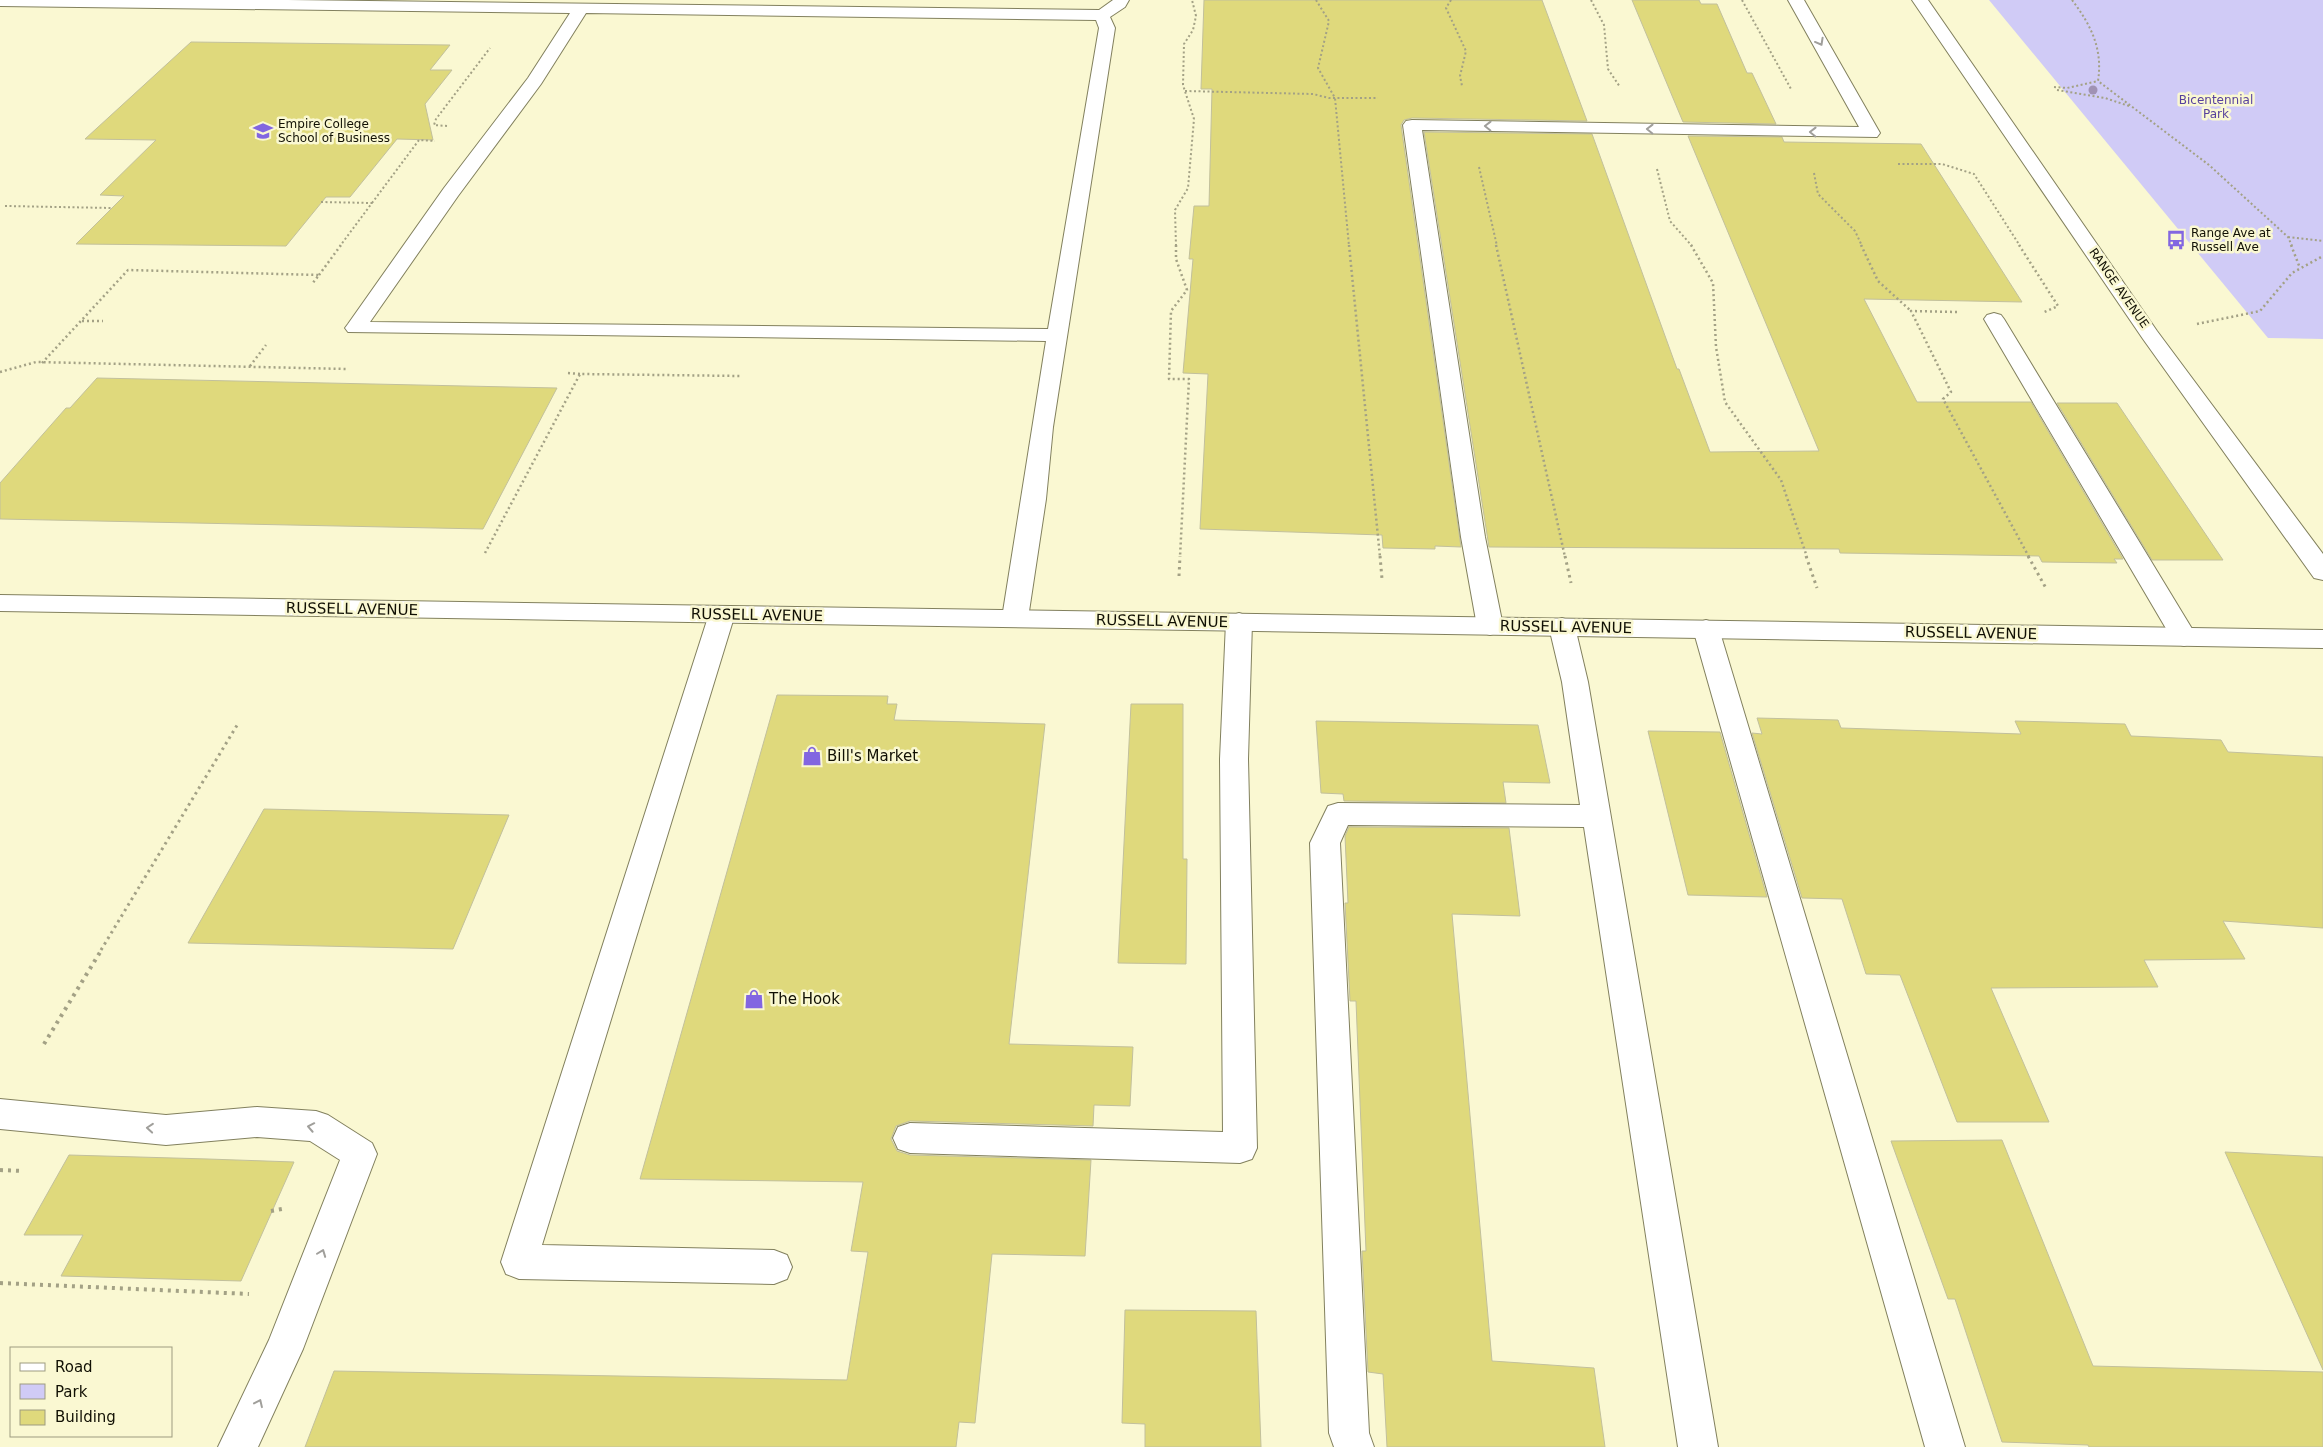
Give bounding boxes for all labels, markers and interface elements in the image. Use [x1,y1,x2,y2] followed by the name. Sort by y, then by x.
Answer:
[1814,37,1824,46] one-way arrow
[2179,93,2253,121] park label: Bicentennial Park
[278,117,390,145] place label: Empire College School of Business
[252,120,274,142] school or university icon: Empire College School of Business
[1483,121,1491,132] one-way arrow
[1646,124,1654,134] one-way arrow
[1808,127,1816,137] one-way arrow
[2191,226,2271,254] place label: Range Ave at Russell Ave
[2165,229,2187,251] bus stop icon: Range Ave at Russell Ave
[2086,245,2152,331] street label: RANGE AVENUE
[286,599,418,619] street label: RUSSELL AVENUE
[691,605,823,625] street label: RUSSELL AVENUE
[1096,611,1228,631] street label: RUSSELL AVENUE
[1500,617,1632,637] street label: RUSSELL AVENUE
[1905,623,2037,643] street label: RUSSELL AVENUE
[801,745,823,767] shop icon: Bill's Market
[827,747,918,765] place label: Bill's Market
[743,988,765,1010] shop icon: The Hook
[768,990,840,1008] place label: The Hook
[307,1122,316,1132] one-way arrow
[145,1123,153,1134] one-way arrow
[315,1249,326,1258] one-way arrow
[10,1347,172,1437] legend
[55,1358,93,1376] text: Road
[55,1383,88,1401] text: Park
[253,1399,263,1408] one-way arrow
[55,1408,116,1426] text: Building

